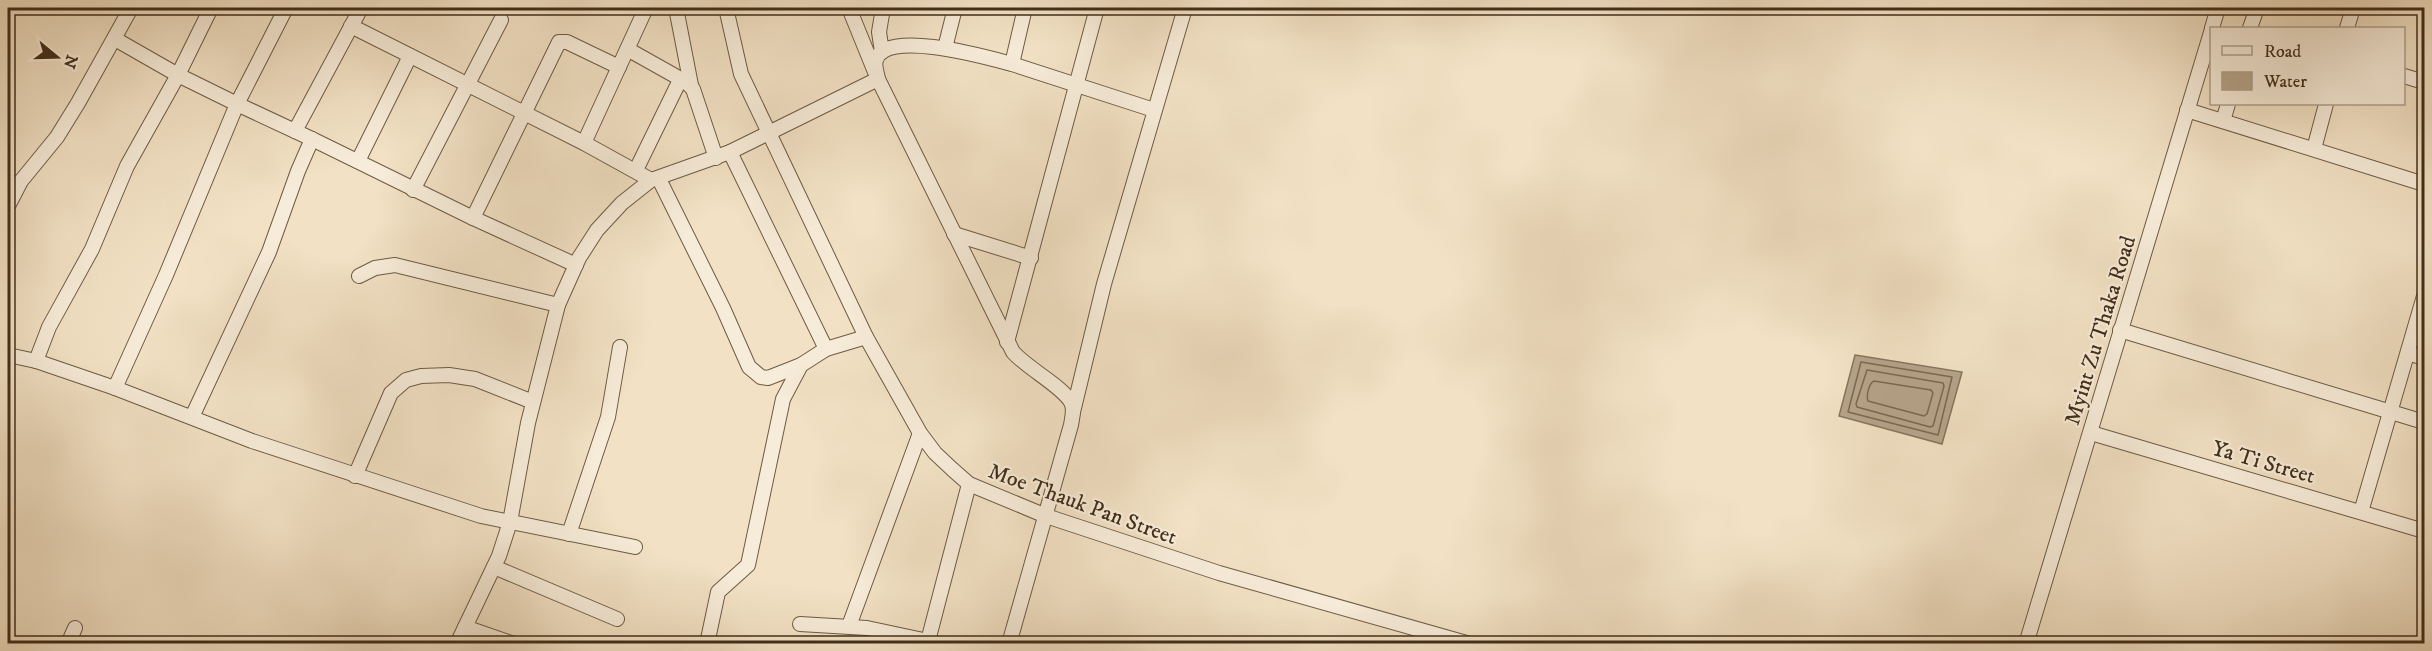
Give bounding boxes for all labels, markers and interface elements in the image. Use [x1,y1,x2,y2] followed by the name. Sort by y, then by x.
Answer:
[27,27,87,87] north arrow
[2210,27,2405,105] legend
[2264,41,2301,63] text: Road
[59,52,82,71] text: N
[2263,71,2307,93] text: Water
[2059,233,2142,428] street label: Myint Zu Thaka Road
[2209,435,2318,490] street label: Ya Ti Street
[985,458,1180,551] street label: Moe Thauk Pan Street

